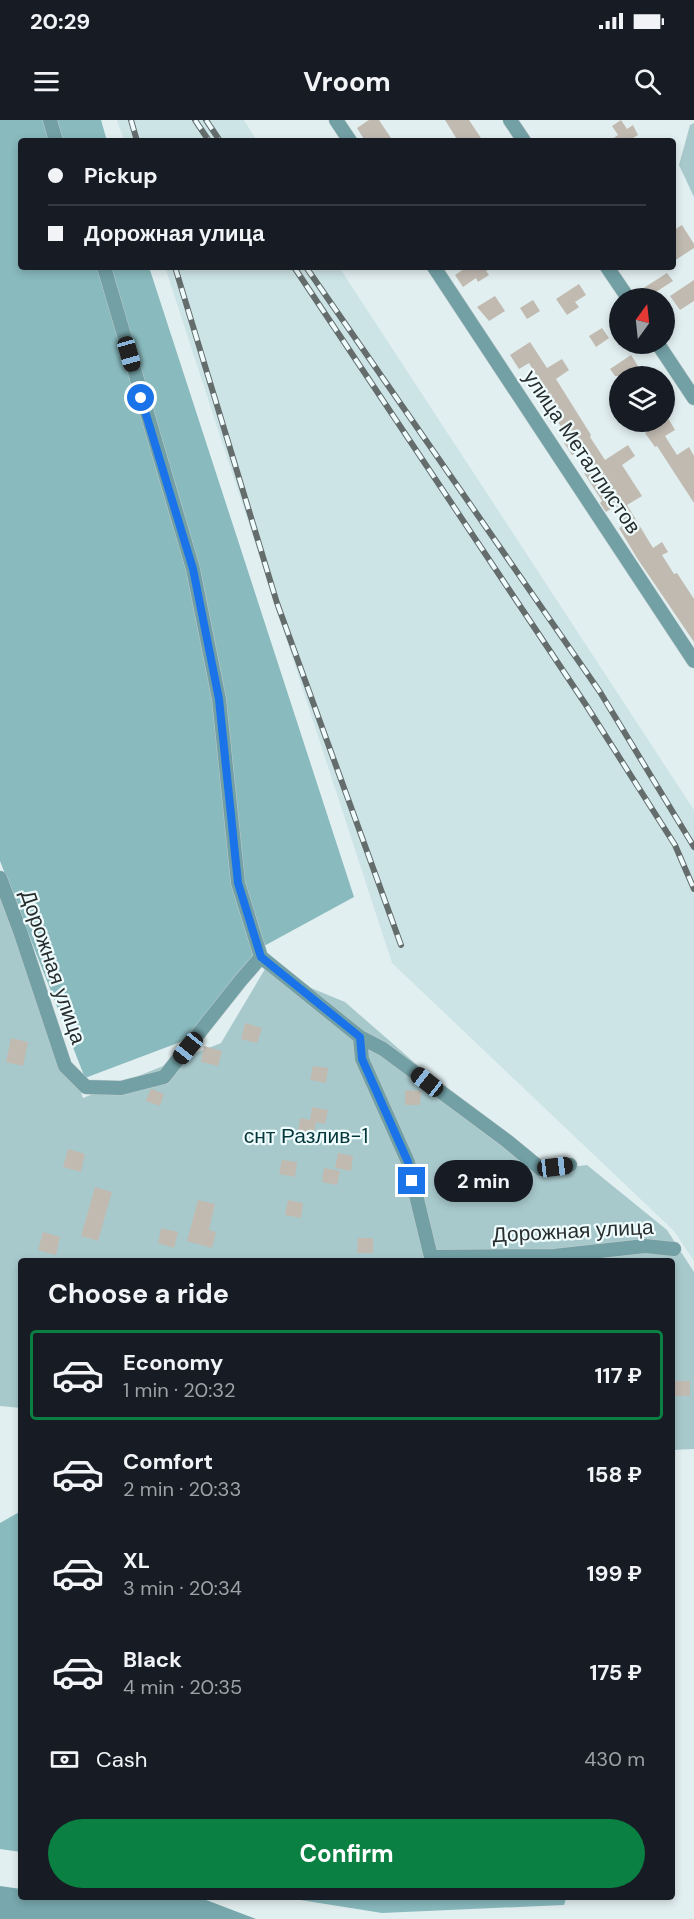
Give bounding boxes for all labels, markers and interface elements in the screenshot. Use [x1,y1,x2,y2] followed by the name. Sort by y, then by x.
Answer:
[30,7,90,36] text: 20:29
[303,64,391,99] text: Vroom
[30,65,63,98] icon: menu
[631,65,664,98] icon: search
[84,161,158,190] text: Pickup
[84,219,265,248] text: Дорожная улица
[609,288,675,354] north arrow
[609,288,675,432] map controls
[115,334,143,374] car
[517,365,647,539] street label: улица Металлистов
[609,366,675,432] button: layers
[127,384,154,411] route start
[14,886,93,1048] street label: Дорожная улица
[170,1028,206,1068] car
[407,1064,447,1100] car
[244,1122,368,1150] park label: снт Разлив-1
[536,1156,574,1178] car
[433,1160,532,1202] callout: 2 min
[398,1167,425,1194] route end
[457,1168,510,1194] text: 2 min
[492,1213,655,1249] street label: Дорожная улица
[48,1276,229,1311] text: Choose a ride
[51,1348,105,1402] icon: car
[123,1348,223,1377] text: Economy
[595,1361,642,1390] text: 117 ₽
[123,1377,236,1403] text: 1 min · 20:32
[51,1447,105,1501] icon: car
[123,1447,213,1476] text: Comfort
[587,1460,642,1489] text: 158 ₽
[123,1476,241,1502] text: 2 min · 20:33
[51,1546,105,1600] icon: car
[123,1546,150,1575] text: XL
[586,1559,642,1588] text: 199 ₽
[123,1575,242,1601] text: 3 min · 20:34
[51,1645,105,1699] icon: car
[123,1645,182,1674] text: Black
[589,1658,642,1687] text: 175 ₽
[123,1674,242,1700] text: 4 min · 20:35
[48,1743,81,1776] icon: cash
[96,1745,147,1774] text: Cash
[584,1746,645,1772] text: 430 m
[48,1819,645,1888] button: Confirm

